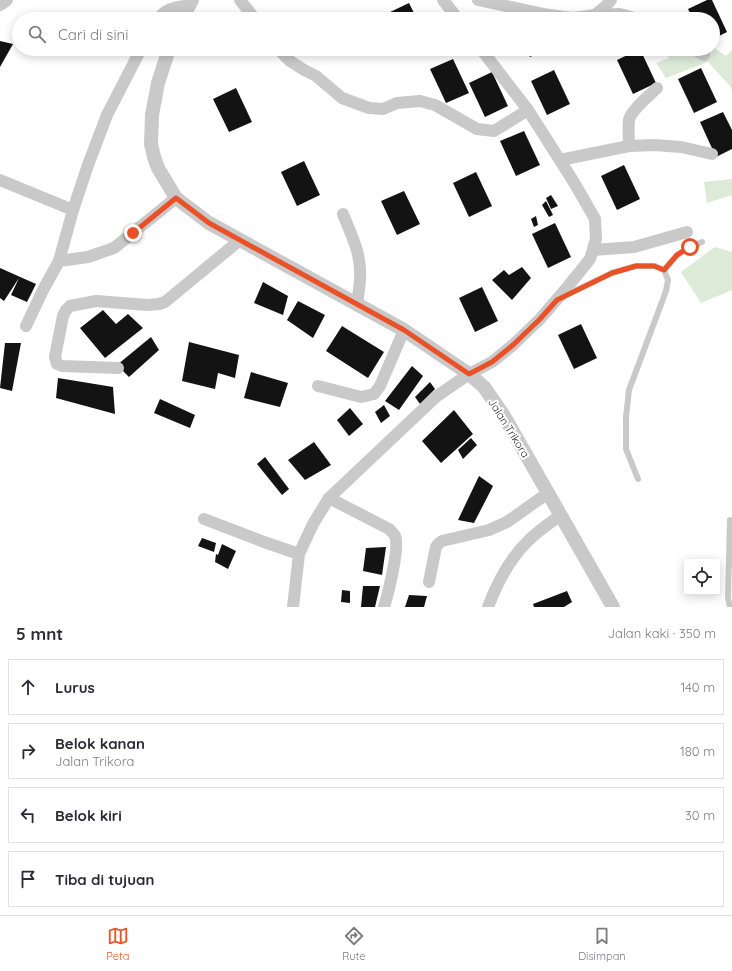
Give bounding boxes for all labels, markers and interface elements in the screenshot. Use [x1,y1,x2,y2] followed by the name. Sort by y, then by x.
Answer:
[12,12,720,56] search box
[26,23,48,45] icon: search
[58,25,129,44] text: Cari di sini
[124,224,142,242] route end
[681,238,699,256] route start
[485,396,533,460] street label: Jalan Trikora
[684,559,720,595] map controls
[684,559,720,595] button: locate
[16,623,63,644] text: 5 mnt
[608,625,716,641] text: Jalan kaki · 350 m
[17,676,39,698] icon: ahead
[55,678,95,697] text: Lurus
[680,679,715,695] text: 140 m
[55,734,145,753] text: Belok kanan
[17,740,39,762] icon: right
[680,743,715,759] text: 180 m
[55,753,134,769] text: Jalan Trikora
[17,804,39,826] icon: left
[55,806,122,825] text: Belok kiri
[685,807,715,823] text: 30 m
[17,868,39,890] icon: arrive
[55,870,154,889] text: Tiba di tujuan
[106,925,129,963] tab: Peta
[342,925,365,963] tab: Rute
[578,925,626,963] tab: Disimpan

